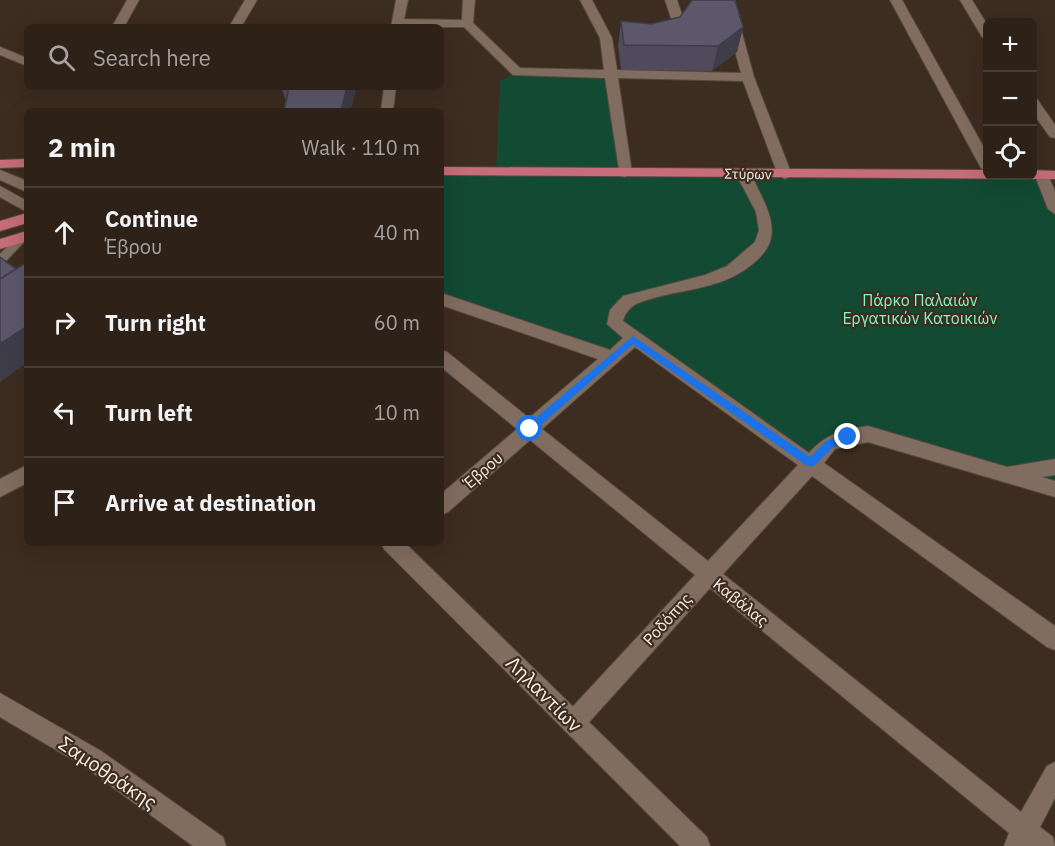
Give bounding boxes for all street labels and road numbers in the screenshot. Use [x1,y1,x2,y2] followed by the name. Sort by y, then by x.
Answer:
[724,165,772,183] street label: Στύρων
[458,447,507,493] street label: Έβρου
[709,574,773,631] street label: Καβάλας
[638,589,696,649] street label: Ροδόπης
[500,650,588,738] street label: Ληλαντίων
[54,730,163,815] street label: Σαμοθράκης

